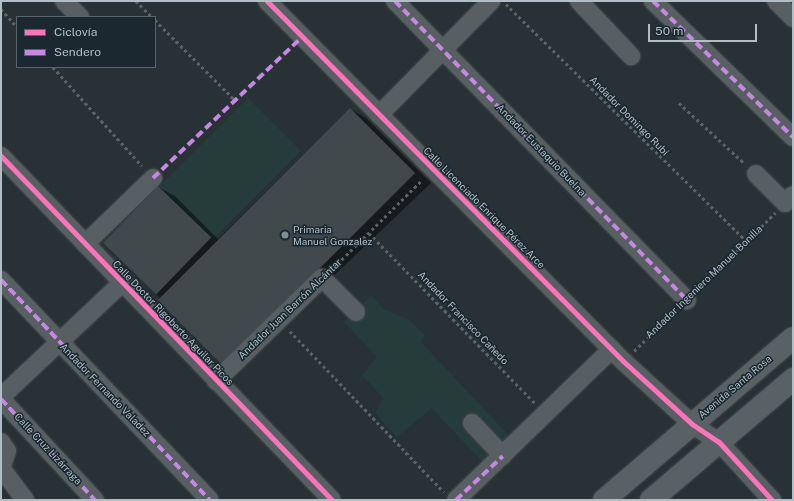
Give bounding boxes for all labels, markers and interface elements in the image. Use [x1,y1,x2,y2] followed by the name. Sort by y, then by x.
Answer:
[16,16,156,68] legend
[650,16,759,42] scale bar
[655,24,683,38] text: 50 m
[54,25,97,39] text: Ciclovía
[54,45,101,59] text: Sendero
[587,74,671,158] street label: Andador Domingo Rubí
[494,101,588,199] street label: Andador Eustaquio Buelna
[421,145,547,271] street label: Calle Licenciado Enrique Pérez Arce
[293,223,372,246] place label: Primaria Manuel Gonzalez
[643,223,765,341] street label: Andador Ingeniero Manuel Bonilla
[280,230,290,240] marker: Primaria Manuel Gonzalez
[236,256,344,362] street label: Andador Juan Barrón Alcántar
[110,258,236,388] street label: Calle Doctor Rigoberto Aguilar Picos
[415,269,511,367] street label: Andador Francisco Cañedo
[57,341,153,439] street label: Andador Fernando Valadez
[696,353,774,421] street label: Avenida Santa Rosa
[12,411,84,487] street label: Calle Cruz Lizárraga

